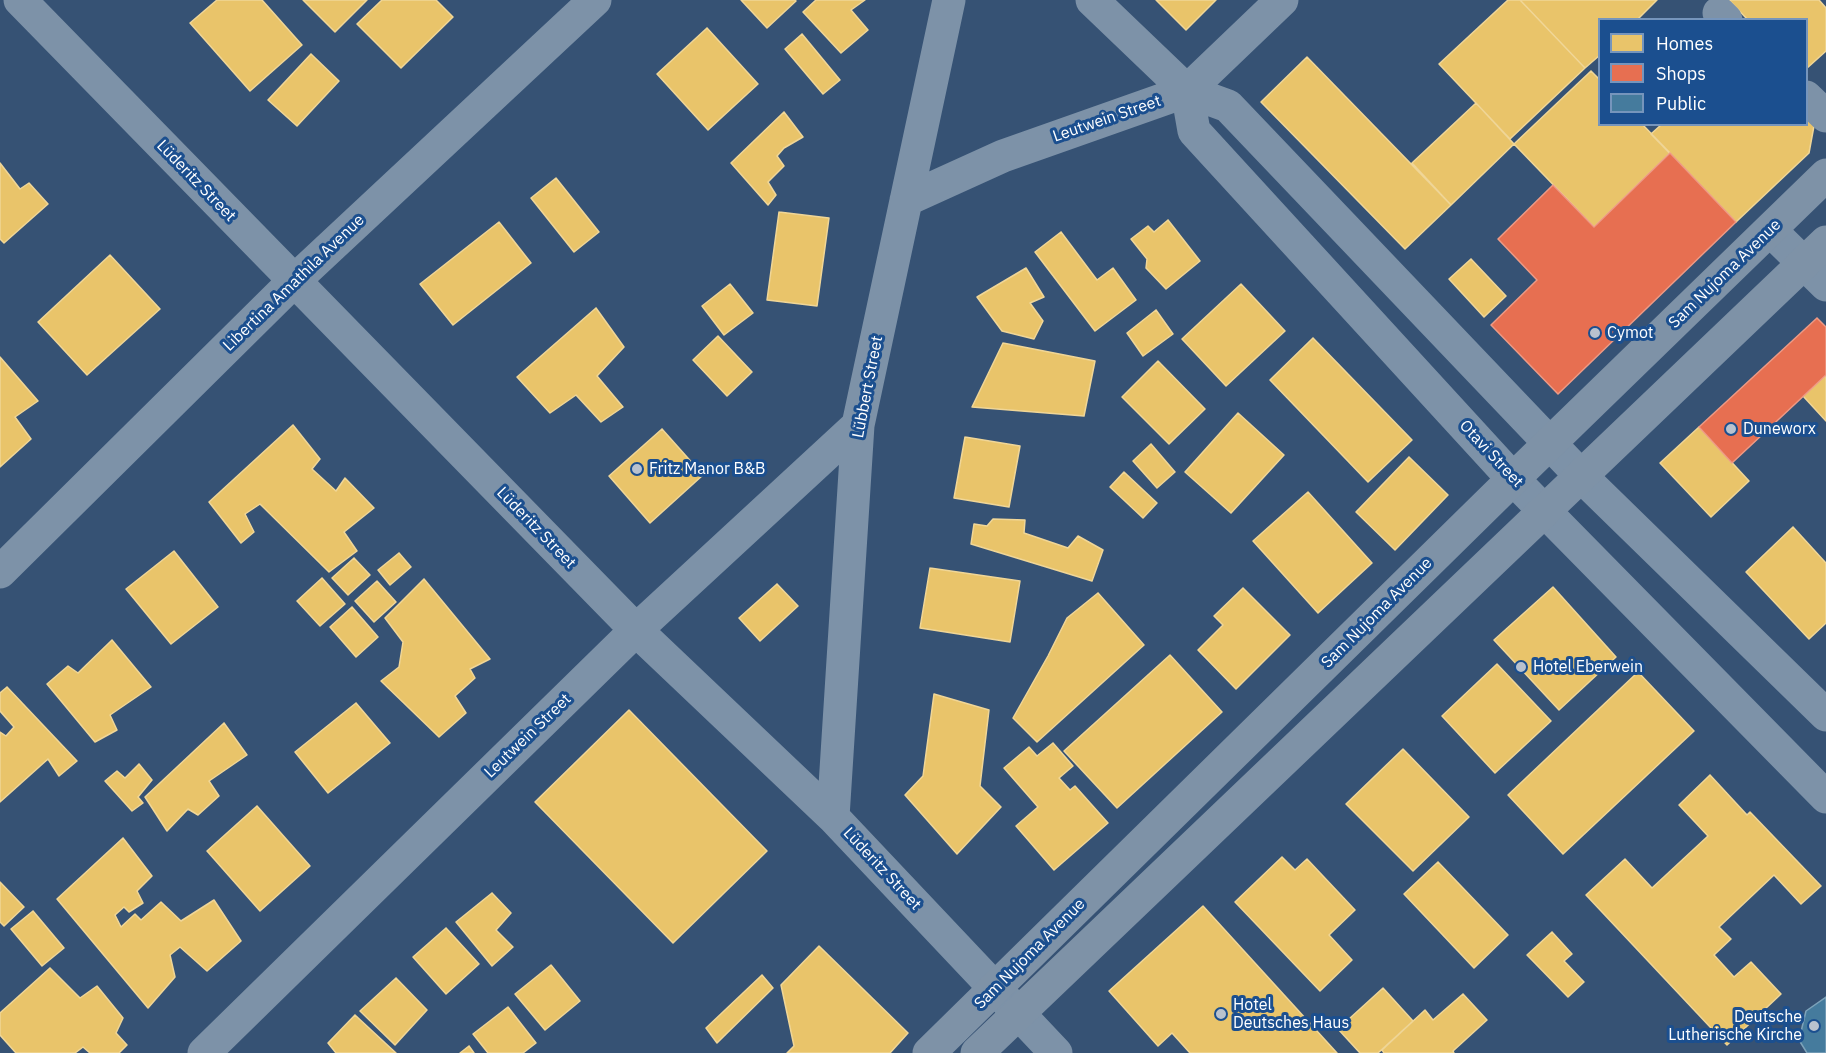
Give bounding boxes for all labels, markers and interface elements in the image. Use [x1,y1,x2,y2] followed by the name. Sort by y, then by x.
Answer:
[1598,18,1808,126] legend
[1656,32,1713,55] text: Homes
[1656,62,1706,85] text: Shops
[1050,92,1164,146] street label: Leutwein Street
[1656,92,1706,115] text: Public
[152,136,240,226] street label: Lüderitz Street
[219,211,369,355] street label: Libertina Amathila Avenue
[1665,215,1785,333] street label: Sam Nujoma Avenue
[1607,323,1653,343] place label: Cymot
[1588,326,1602,340] marker: Cymot
[849,334,887,440] street label: Lübbert Street
[1455,416,1527,492] street label: Otavi Street
[1743,419,1816,439] place label: Duneworx
[1724,422,1738,436] marker: Duneworx
[649,459,766,479] place label: Fritz Manor B&B
[630,462,644,476] marker: Fritz Manor B&B
[492,483,580,573] street label: Lüderitz Street
[1318,554,1436,672] street label: Sam Nujoma Avenue
[1533,657,1643,677] place label: Hotel Eberwein
[1514,660,1528,674] marker: Hotel Eberwein
[481,690,575,782] street label: Leutwein Street
[839,824,925,914] street label: Lüderitz Street
[971,895,1089,1013] street label: Sam Nujoma Avenue
[1233,995,1349,1033] place label: Hotel Deutsches Haus
[1214,1007,1228,1021] marker: Hotel Deutsches Haus
[1668,1007,1802,1045] place label: Deutsche Lutherische Kirche
[1807,1019,1821,1033] marker: Deutsche Lutherische Kirche

